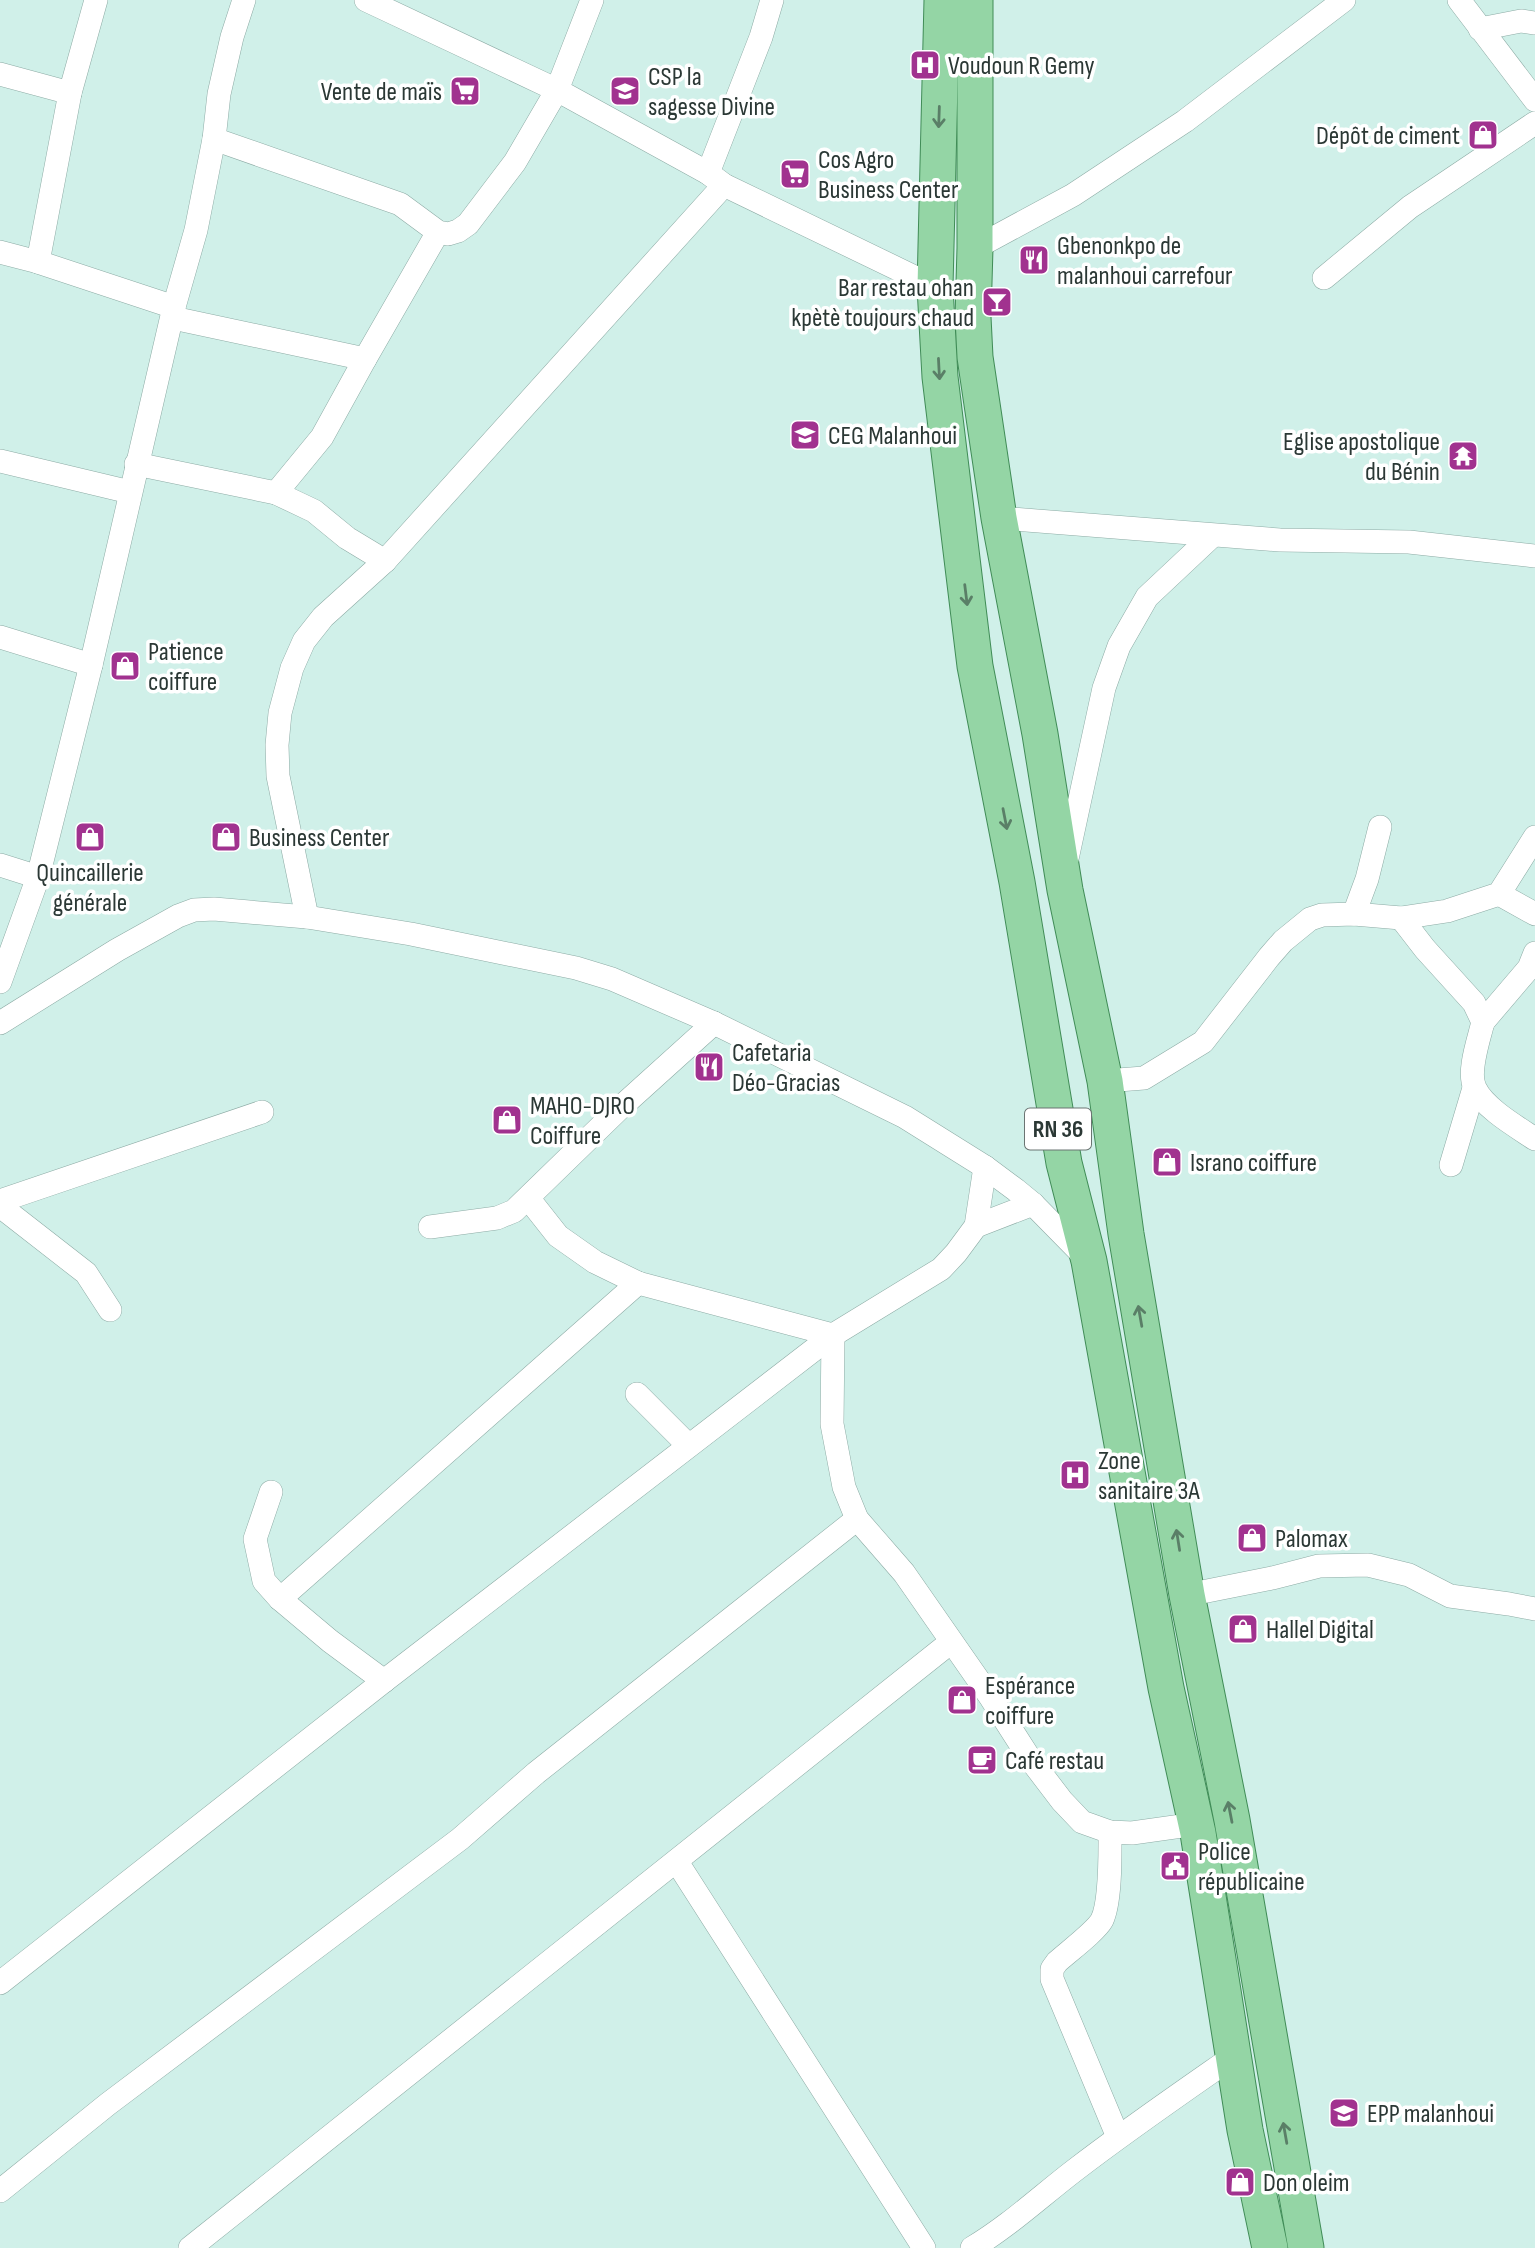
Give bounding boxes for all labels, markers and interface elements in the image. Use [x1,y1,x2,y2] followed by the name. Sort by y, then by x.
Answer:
[908,48,942,82] hospital icon: Voudoun R Gemy
[948,51,1095,82] place label: Voudoun R Gemy
[648,62,775,123] place label: CSP la sagesse Divine
[448,74,482,108] supermarket icon: Vente de maïs
[608,74,642,108] school or university icon: CSP la sagesse Divine
[321,77,442,108] place label: Vente de maïs
[933,105,946,128] one-way arrow
[1466,118,1500,152] shop icon: Dépôt de ciment
[1316,121,1460,152] place label: Dépôt de ciment
[818,145,959,206] place label: Cos Agro Business Center
[778,157,812,191] supermarket icon: Cos Agro Business Center
[1057,231,1233,292] place label: Gbenonkpo de malanhoui carrefour
[1017,243,1051,277] restaurant icon: Gbenonkpo de malanhoui carrefour
[791,273,974,334] place label: Bar restau ohan kpètè toujours chaud
[980,285,1014,319] bar icon: Bar restau ohan kpètè toujours chaud
[933,357,946,380] one-way arrow
[788,418,822,452] school or university icon: CEG Malanhoui
[828,421,957,452] place label: CEG Malanhoui
[1283,427,1440,488] place label: Eglise apostolique du Bénin
[1446,439,1480,473] temple icon: Eglise apostolique du Bénin
[959,583,972,606] one-way arrow
[148,637,224,698] place label: Patience coiffure
[108,649,142,683] shop icon: Patience coiffure
[998,807,1012,830] one-way arrow
[73,820,107,854] shop icon: Quincaillerie générale
[209,820,243,854] shop icon: Business Center
[249,823,390,854] place label: Business Center
[36,858,144,919] place label: Quincaillerie générale
[732,1038,840,1099] place label: Cafetaria Déo-Gracias
[692,1050,726,1084] restaurant icon: Cafetaria Déo-Gracias
[530,1091,635,1152] place label: MAHO-DJRO Coiffure
[490,1103,524,1137] shop icon: MAHO-DJRO Coiffure
[1025,1108,1091,1149] road number: RN 36
[1150,1145,1184,1179] shop icon: Israno coiffure
[1190,1148,1317,1179] place label: Israno coiffure
[1133,1305,1146,1328] one-way arrow
[1098,1446,1200,1507] place label: Zone sanitaire 3A
[1058,1458,1092,1492] hospital icon: Zone sanitaire 3A
[1235,1521,1269,1555] shop icon: Palomax
[1275,1524,1348,1555] place label: Palomax
[1171,1529,1184,1552] one-way arrow
[1226,1612,1260,1646] shop icon: Hallel Digital
[1266,1615,1374,1646] place label: Hallel Digital
[985,1671,1075,1732] place label: Espérance coiffure
[945,1683,979,1717] shop icon: Espérance coiffure
[965,1743,999,1777] cafe icon: Café restau
[1005,1746,1104,1777] place label: Café restau
[1223,1801,1237,1824] one-way arrow
[1198,1837,1305,1898] place label: Police républicaine
[1158,1849,1192,1883] public building icon: Police républicaine
[1327,2096,1361,2130] school or university icon: EPP malanhoui
[1367,2099,1494,2130] place label: EPP malanhoui
[1278,2122,1291,2145] one-way arrow
[1223,2165,1257,2199] shop icon: Don oleim
[1263,2168,1349,2199] place label: Don oleim

